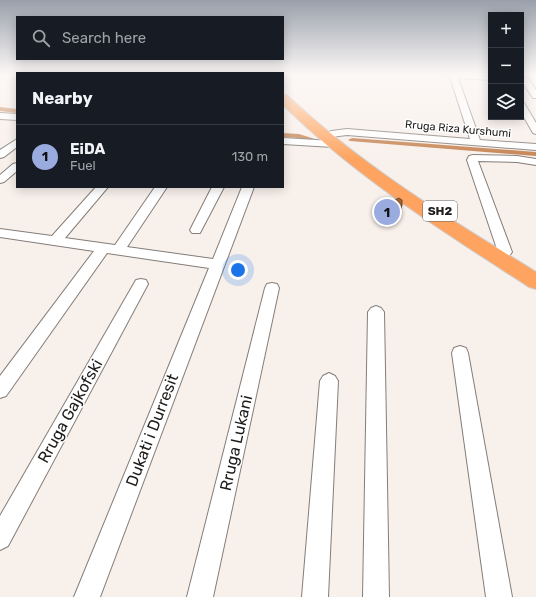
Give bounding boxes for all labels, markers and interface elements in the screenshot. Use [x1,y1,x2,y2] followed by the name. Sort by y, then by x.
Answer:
[488,12,524,120] map controls
[488,12,524,48] button: +
[16,16,284,60] search box
[30,27,52,49] icon: search
[62,29,146,47] text: Search here
[488,48,524,84] button: −
[488,84,524,120] button: layers
[32,88,93,108] text: Nearby
[405,118,511,140] street label: Rruga Riza Kurshumi
[70,140,105,158] text: EiDA
[42,149,48,164] text: 1
[232,149,268,164] text: 130 m
[70,158,96,173] text: Fuel
[374,197,400,227] pin: 1
[423,201,457,221] road number: SH2
[228,260,248,280] your location
[34,356,106,466] street label: Rruga Gajkofski
[122,371,182,489] street label: Dukati i Durresit
[216,393,256,493] street label: Rruga Lukani

